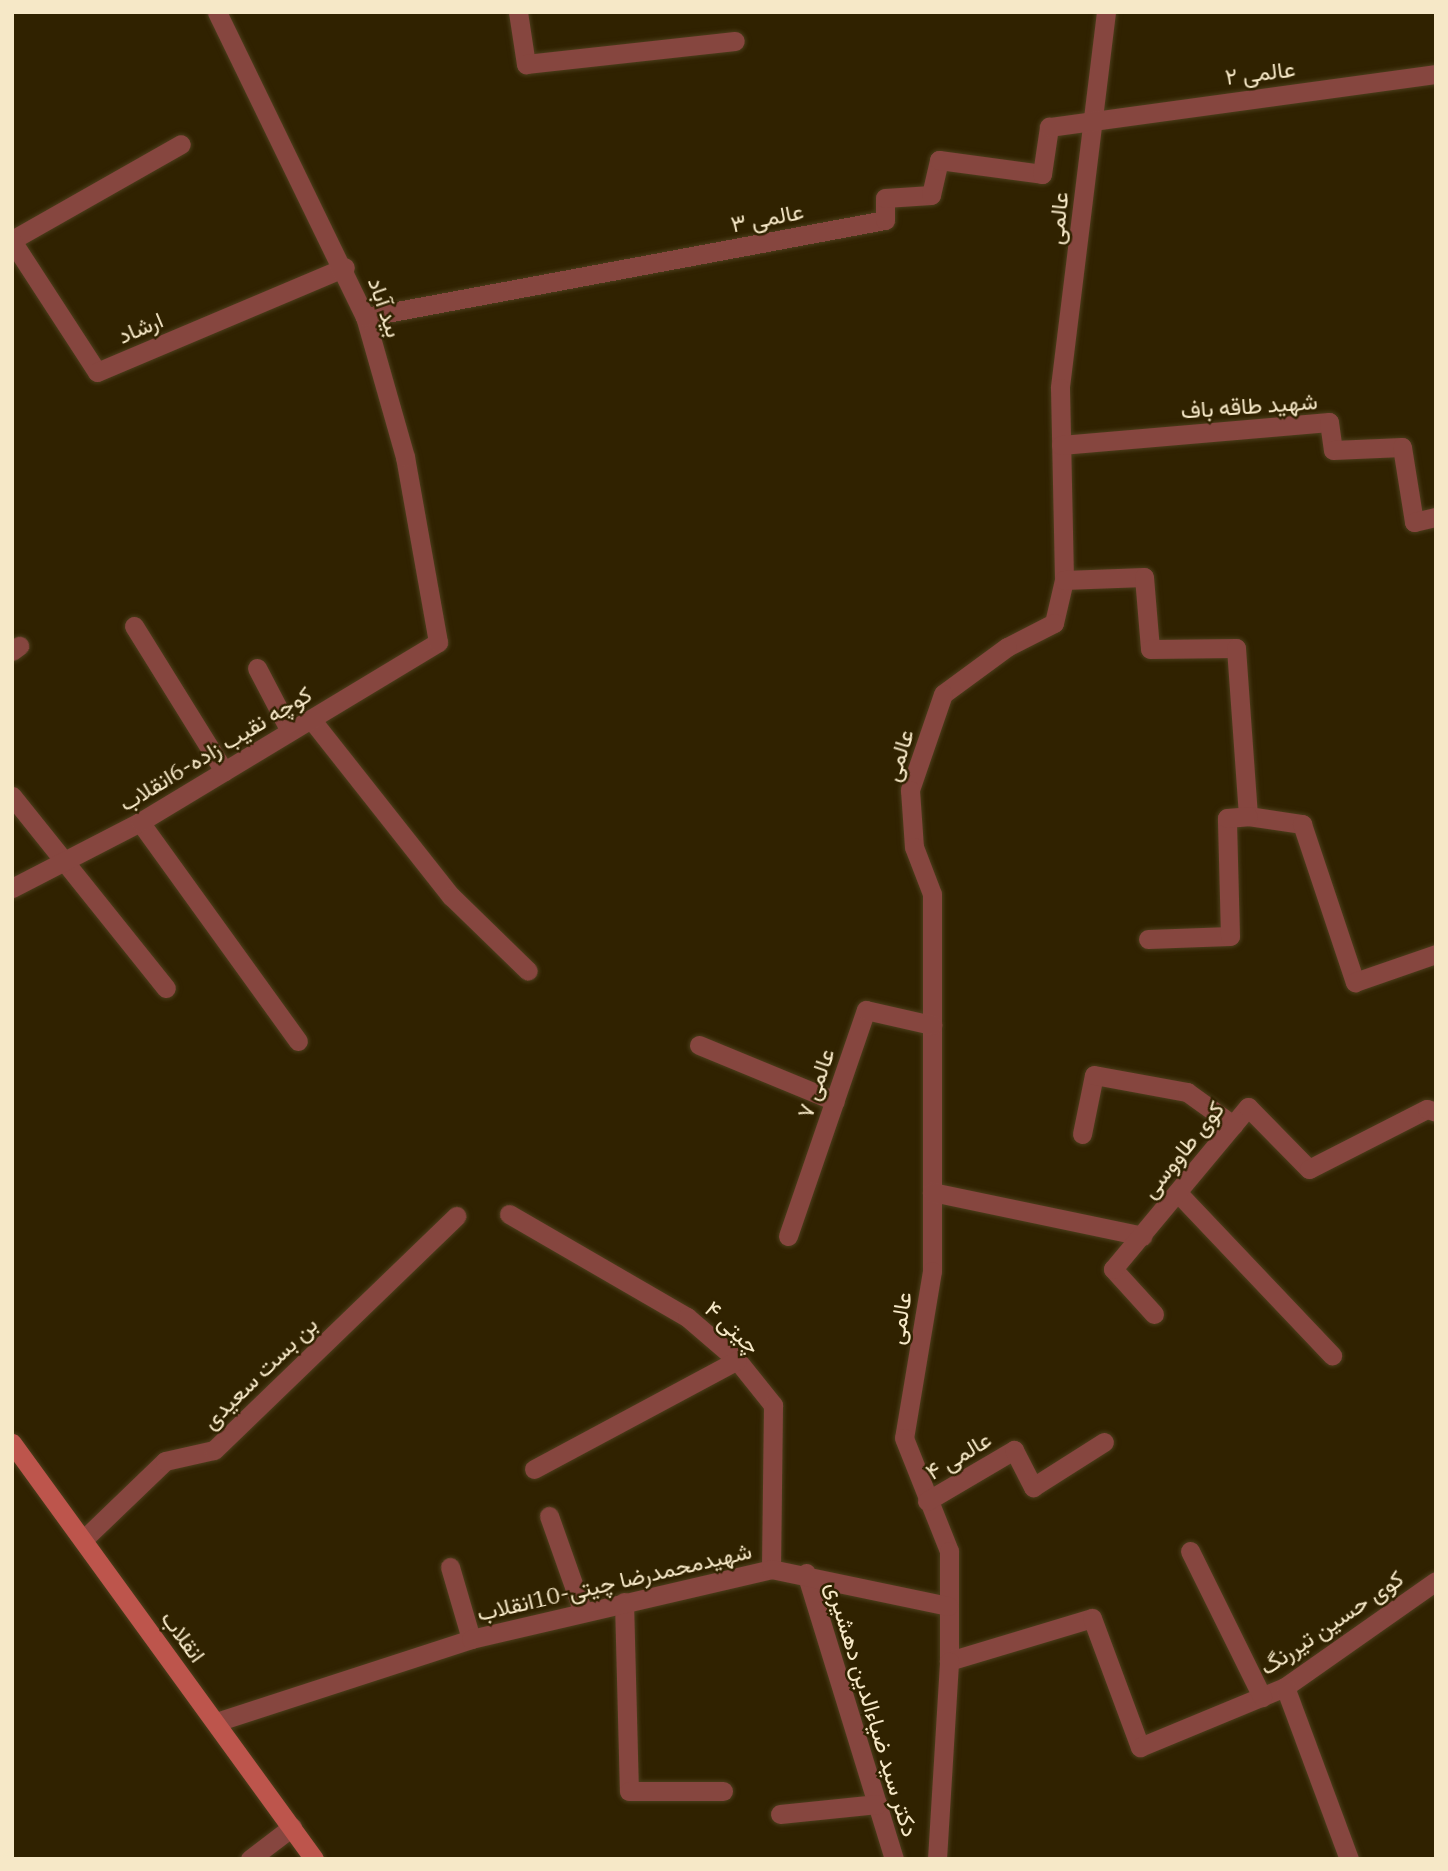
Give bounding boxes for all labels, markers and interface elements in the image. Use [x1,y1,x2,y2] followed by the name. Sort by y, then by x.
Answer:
[1223,54,1297,90] street label: عالمی ۲
[1041,190,1073,246] street label: عالمی
[728,196,806,238] street label: عالمی ۳
[363,273,409,341] street label: بید آباد
[113,305,167,349] street label: ارشاد
[1180,386,1318,424] street label: شهید طاقه باف
[114,680,316,816] street label: کوچه نقیب زاده-6انقلاب
[877,726,919,784] street label: عالمی
[790,1044,840,1122] street label: عالمی ۷
[1135,1095,1229,1203] street label: کوی طاووسی
[881,1290,917,1346] street label: عالمی
[700,1295,766,1359] street label: چیتی ۴
[196,1310,322,1434] street label: بن بست سعیدی
[920,1425,996,1485] street label: عالمی ۴
[474,1536,754,1626] street label: شهیدمحمدرضا چیتی-10انقلاب
[1254,1564,1408,1680] street label: کوی حسین تیررنگ
[821,1578,925,1840] street label: دکتر سید ضیاءالدین دهشیری
[156,1605,212,1667] street label: انقلاب

